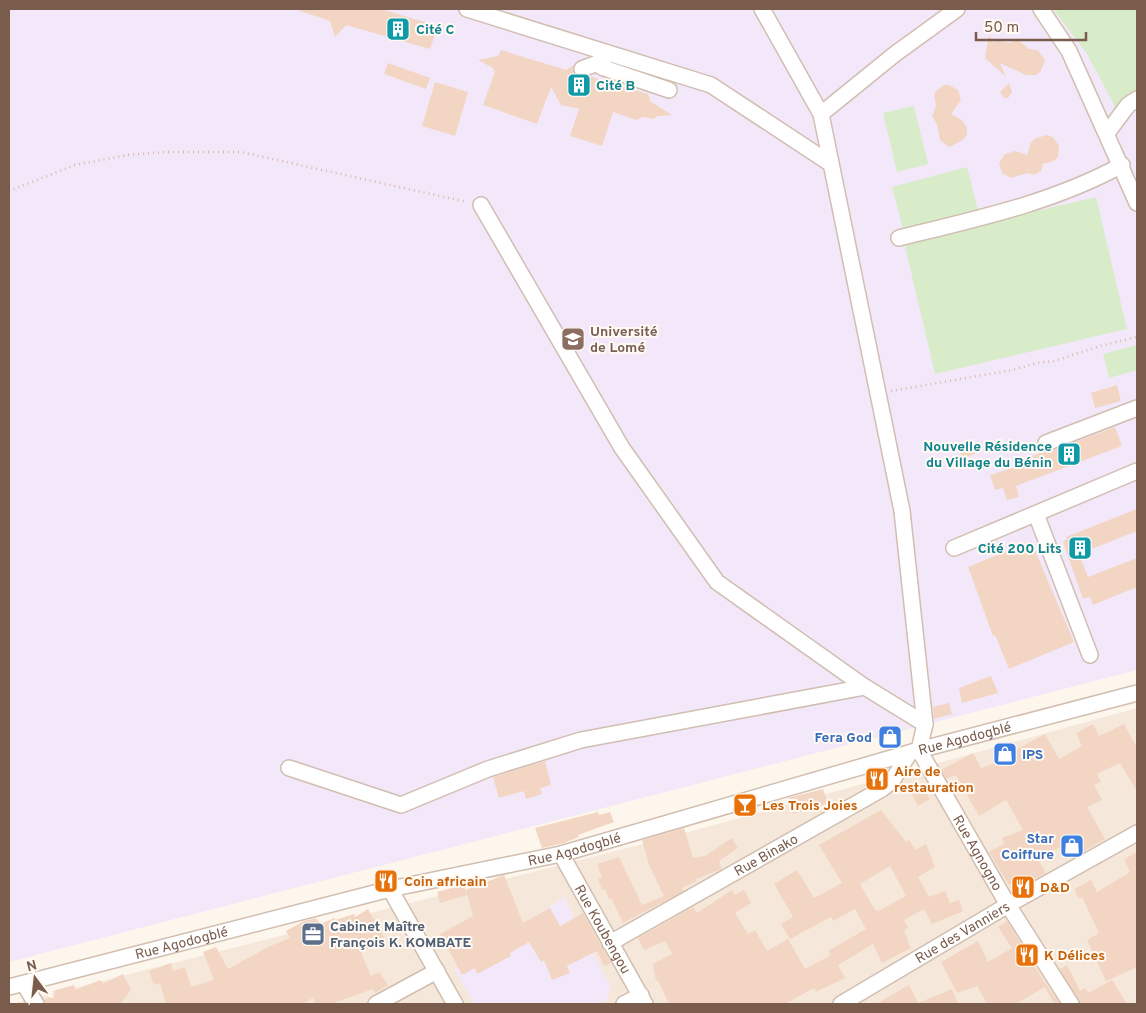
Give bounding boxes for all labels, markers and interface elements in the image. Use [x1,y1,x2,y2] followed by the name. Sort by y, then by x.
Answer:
[976,10,1086,42] scale bar
[385,16,411,42] building icon: Cité C
[984,19,1019,38] text: 50 m
[416,22,455,39] place label: Cité C
[566,72,592,98] building icon: Cité B
[596,78,635,95] place label: Cité B
[590,324,658,357] place label: Université de Lomé
[560,326,586,352] school or university icon: Université de Lomé
[923,439,1052,472] place label: Nouvelle Résidence du Village du Bénin
[1056,441,1082,467] building icon: Nouvelle Résidence du Village du Bénin
[1067,535,1093,561] building icon: Cité 200 Lits
[978,541,1062,558] place label: Cité 200 Lits
[917,719,1013,760] street label: Rue Agodogblé
[877,724,903,750] shop icon: Fera God
[815,730,872,747] place label: Fera God
[992,741,1018,767] shop icon: IPS
[1022,747,1043,764] place label: IPS
[894,764,974,797] place label: Aire de restauration
[864,766,890,792] restaurant icon: Aire de restauration
[732,792,758,818] bar icon: Les Trois Joies
[762,798,858,815] place label: Les Trois Joies
[948,813,1005,895] street label: Rue Agnogno
[527,830,623,871] street label: Rue Agodogblé
[732,831,802,881] street label: Rue Binako
[1001,831,1054,864] place label: Star Coiffure
[1059,833,1085,859] shop icon: Star Coiffure
[373,868,399,894] restaurant icon: Coin africain
[404,874,487,891] place label: Coin africain
[1010,874,1036,900] restaurant icon: D&D
[1040,880,1070,897] place label: D&D
[570,882,633,977] street label: Rue Koubengou
[913,899,1013,968] street label: Rue des Vanniers
[330,919,472,952] place label: Cabinet Maître François K. KOMBATE
[300,921,326,947] office icon: Cabinet Maître François K. KOMBATE
[133,924,230,964] street label: Rue Agodogblé
[1014,942,1040,968] restaurant icon: K Délices
[1044,948,1105,965] place label: K Délices
[10,953,60,1003] north arrow
[25,957,39,976] text: N

